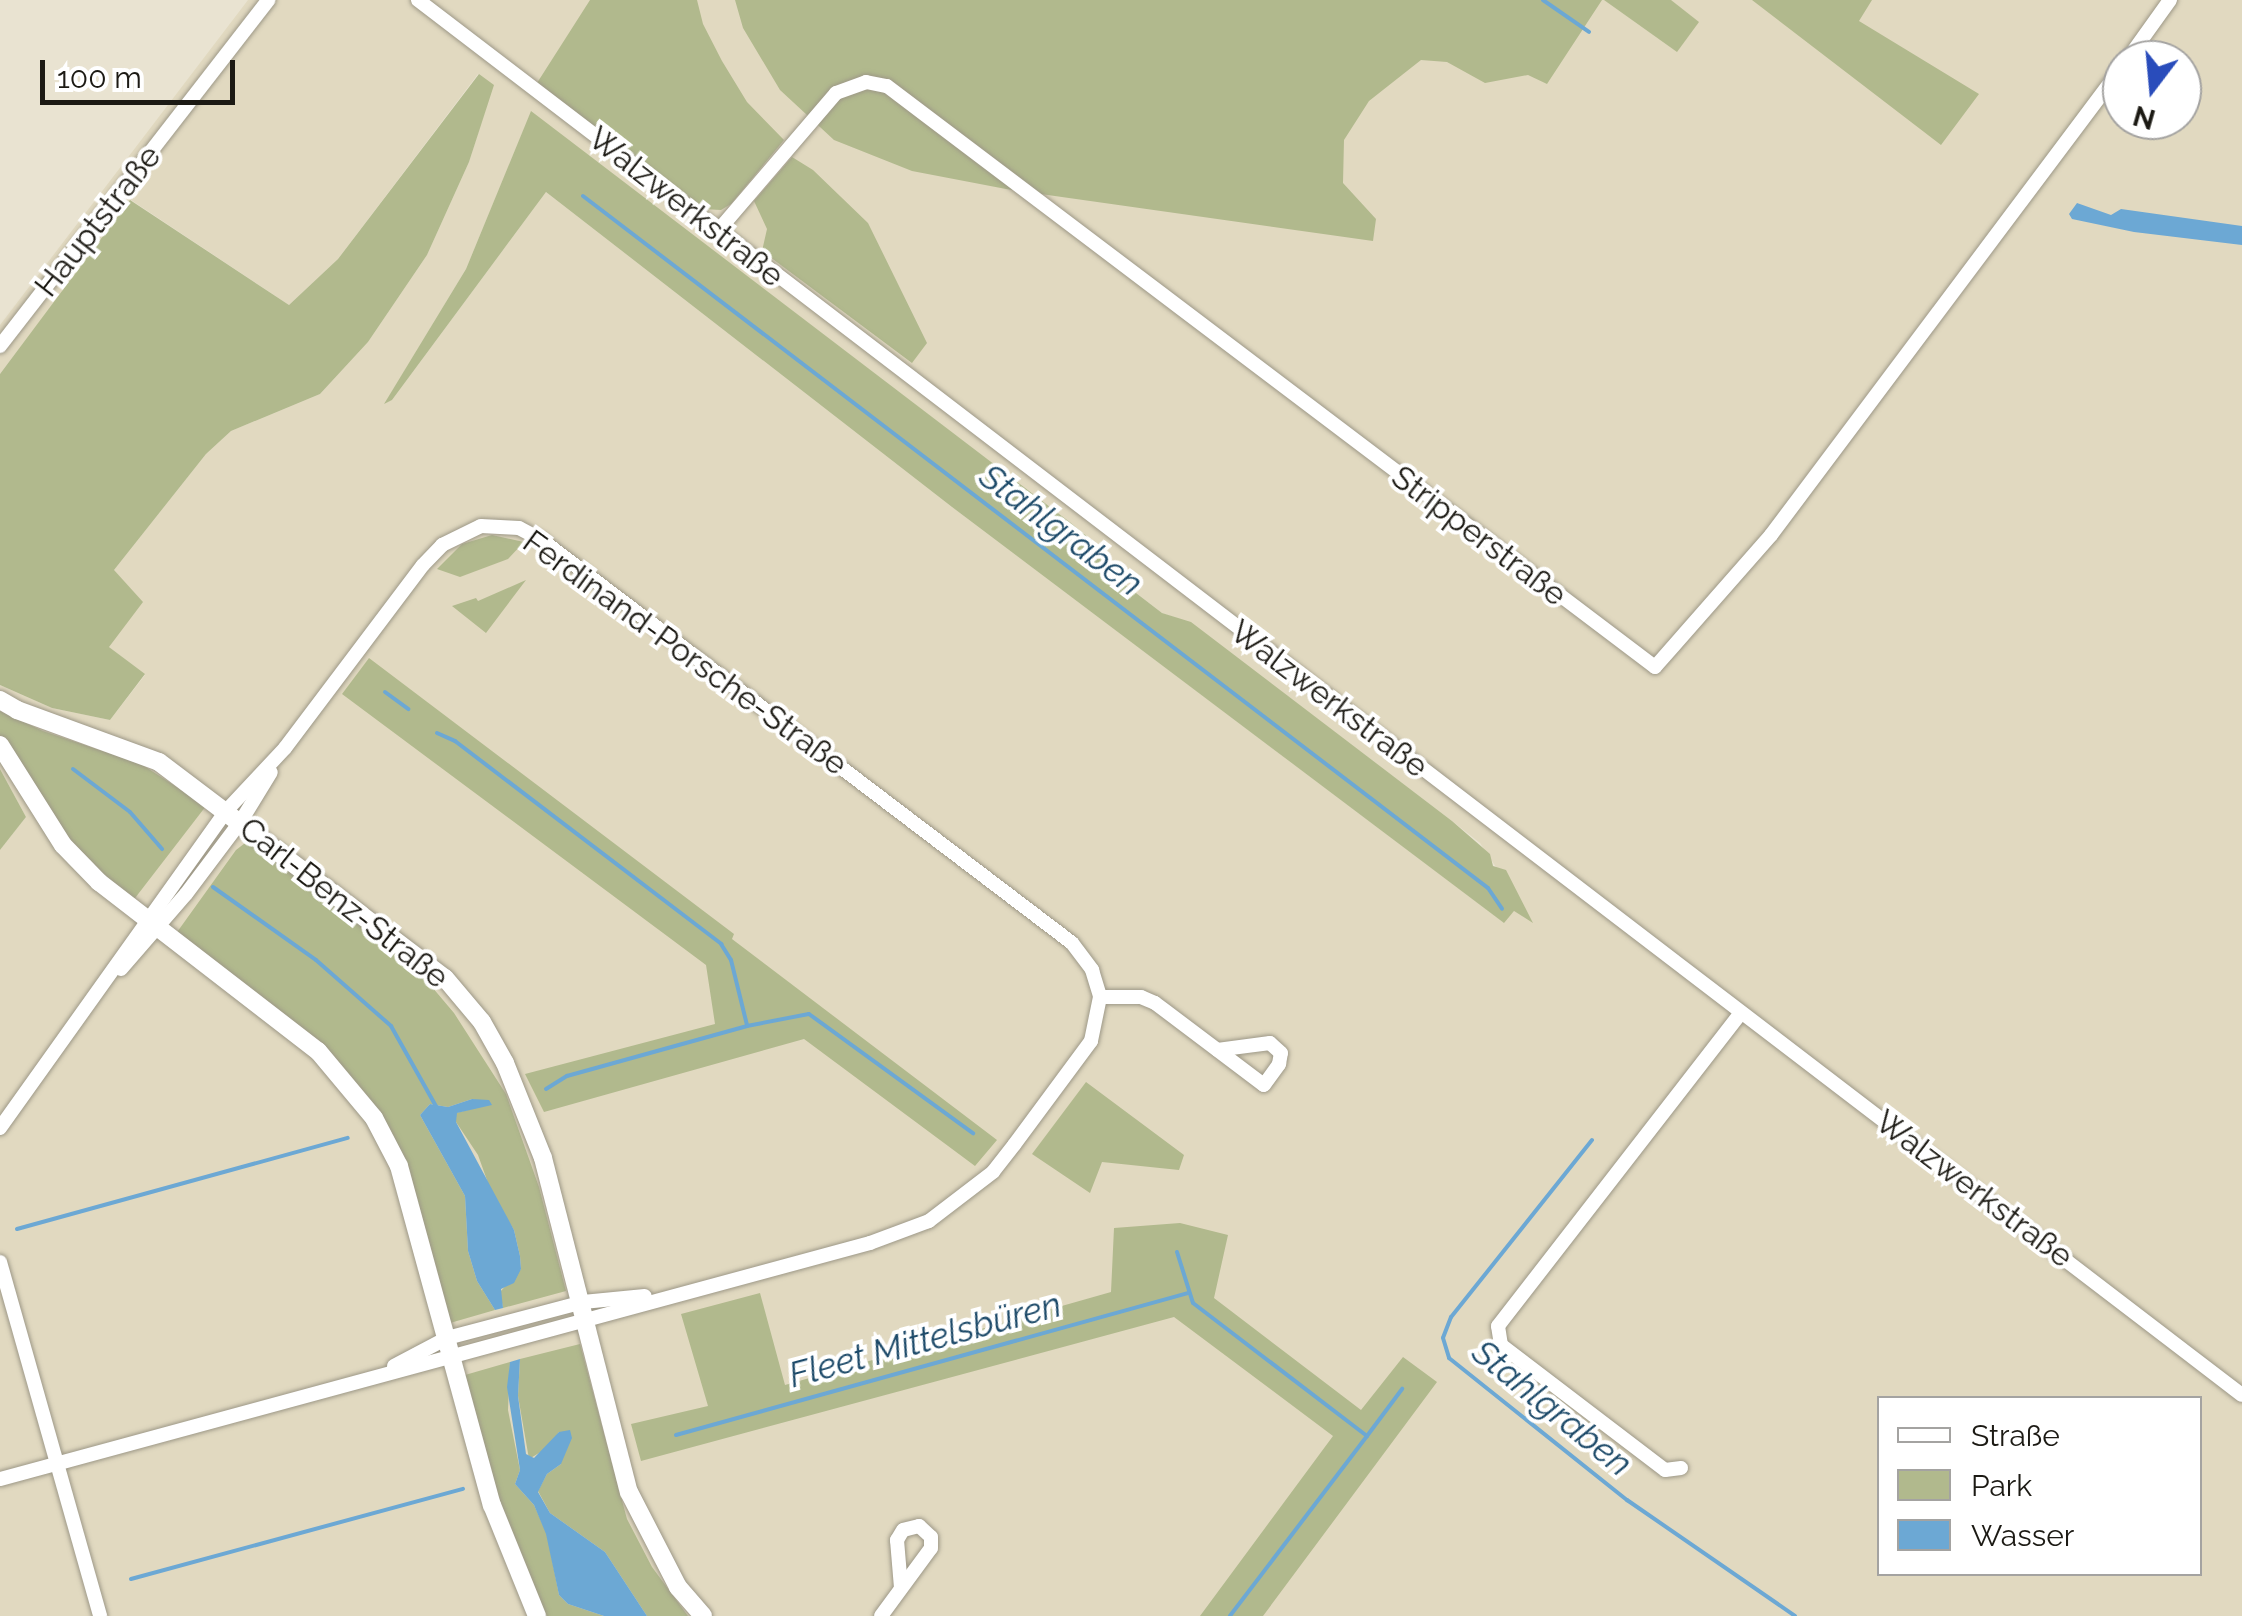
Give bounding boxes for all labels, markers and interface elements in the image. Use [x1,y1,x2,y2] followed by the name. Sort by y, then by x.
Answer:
[45,40,240,102] scale bar
[2102,40,2202,140] north arrow
[57,60,142,95] text: 100 m
[2129,99,2159,136] text: N
[581,119,791,295] street label: Walzwerkstraße
[27,138,169,304] street label: Hauptstraße
[971,455,1151,605] water label: Stahlgraben
[1384,458,1574,614] street label: Stripperstraße
[515,523,855,783] street label: Ferdinand-Porsche-Straße
[1223,612,1435,786] street label: Walzwerkstraße
[232,810,456,996] street label: Carl-Benz-Straße
[1868,1102,2080,1276] street label: Walzwerkstraße
[784,1283,1066,1397] water label: Fleet Mittelsbüren
[1464,1331,1640,1485] water label: Stahlgraben
[1877,1396,2202,1576] legend
[1971,1418,2060,1453] text: Straße
[1971,1468,2032,1503] text: Park
[1971,1518,2074,1553] text: Wasser

